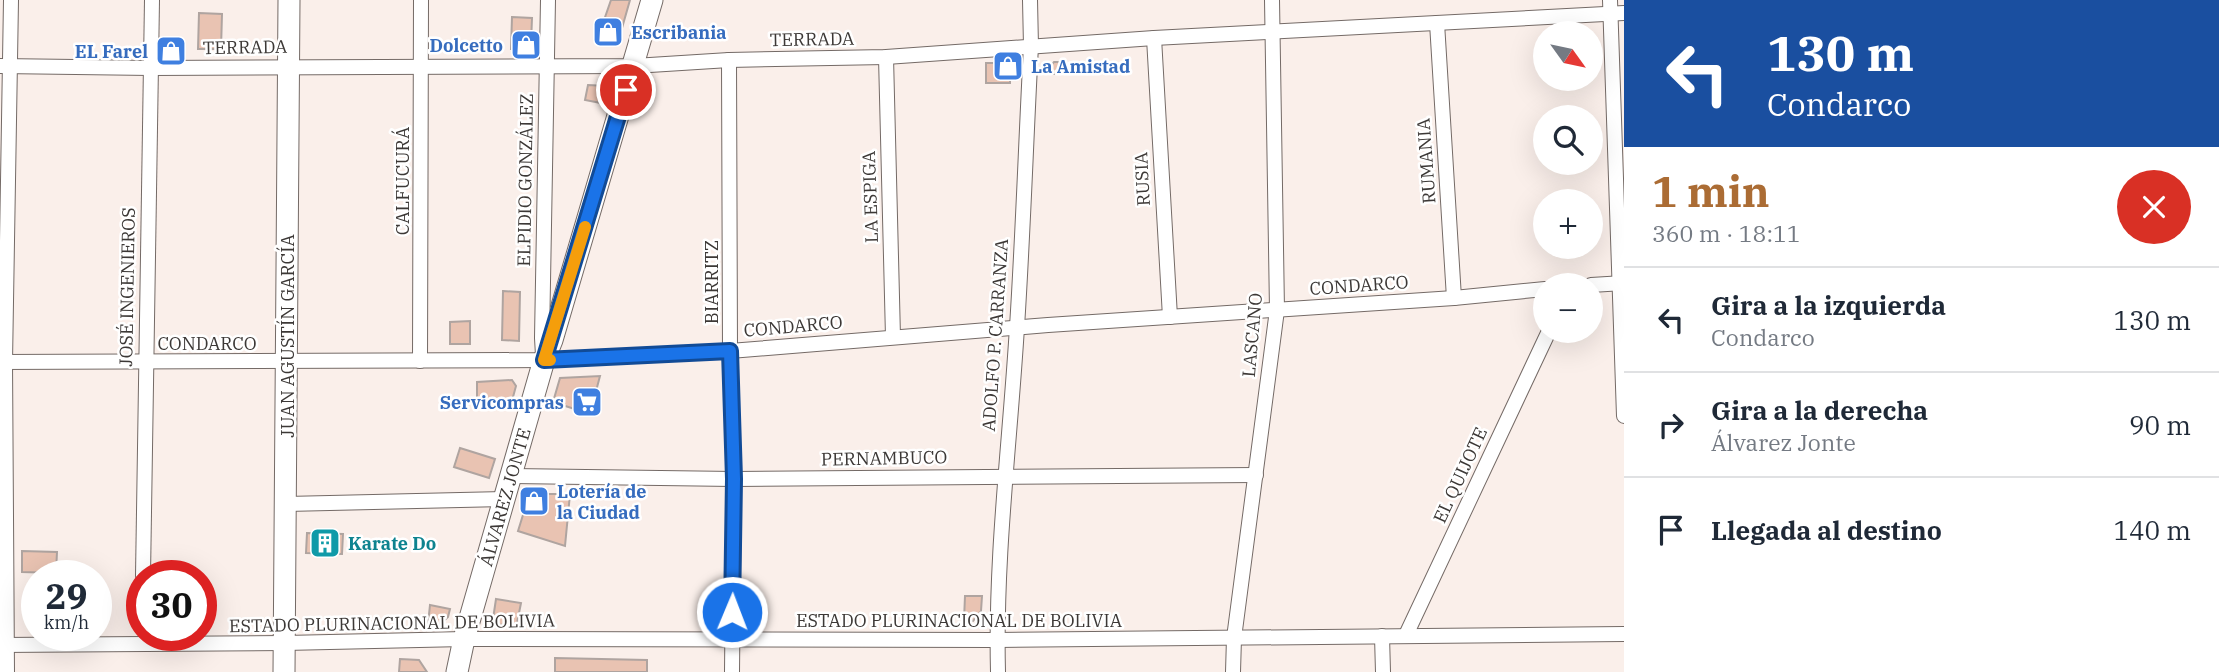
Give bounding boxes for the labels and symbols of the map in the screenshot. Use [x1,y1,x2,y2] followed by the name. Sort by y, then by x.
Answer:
[591,15,625,49] shop icon: Escribania
[631,21,726,44] place label: Escribania
[1533,21,1603,91] north arrow
[770,27,855,51] street label: TERRADA
[509,28,543,62] shop icon: Dolcetto
[154,34,188,68] shop icon: EL Farel
[429,34,503,57] place label: Dolcetto
[203,35,288,59] street label: TERRADA
[75,40,148,63] place label: EL Farel
[991,49,1025,83] shop icon: La Amistad
[1031,55,1130,78] place label: La Amistad
[596,60,656,120] pin
[512,93,538,267] street label: ELPIDIO GONZÁLEZ
[1411,117,1440,205] street label: RUMANIA
[391,126,414,235] street label: CALFUCURÁ
[857,150,883,243] street label: LA ESPIGA
[1129,151,1155,207] street label: RUSIA
[114,207,140,367] street label: JOSÉ INGENIEROS
[276,234,299,438] street label: JUAN AGUSTÍN GARCÍA
[977,237,1013,432] street label: ADOLFO P. CARRANZA
[700,240,723,324] street label: BIARRITZ
[1309,270,1409,300] street label: CONDARCO
[1237,292,1267,378] street label: LASCANO
[743,310,843,342] street label: CONDARCO
[157,332,257,355] street label: CONDARCO
[570,385,604,419] supermarket icon: Servicompras
[440,391,564,414] place label: Servicompras
[1428,423,1492,527] street label: EL QUIJOTE
[474,425,536,569] street label: ÁLVAREZ JONTE
[821,445,947,471] street label: PERNAMBUCO
[557,480,646,524] place label: Lotería de la Ciudad
[517,484,551,518] shop icon: Lotería de la Ciudad
[308,526,342,560] building icon: Karate Do
[348,532,436,555] place label: Karate Do
[126,560,217,651] speed limit sign: 30
[695,575,769,649] position arrow
[229,609,556,637] street label: ESTADO PLURINACIONAL DE BOLIVIA
[796,609,1123,632] street label: ESTADO PLURINACIONAL DE BOLIVIA

